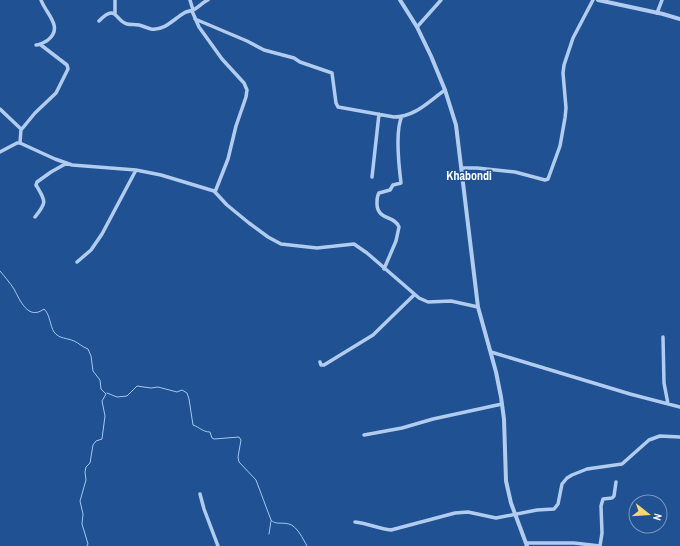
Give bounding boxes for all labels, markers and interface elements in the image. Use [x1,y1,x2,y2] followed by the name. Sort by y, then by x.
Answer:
[446,168,492,184] district label: Khabondi
[628,494,668,534] north arrow
[650,512,665,522] text: N

